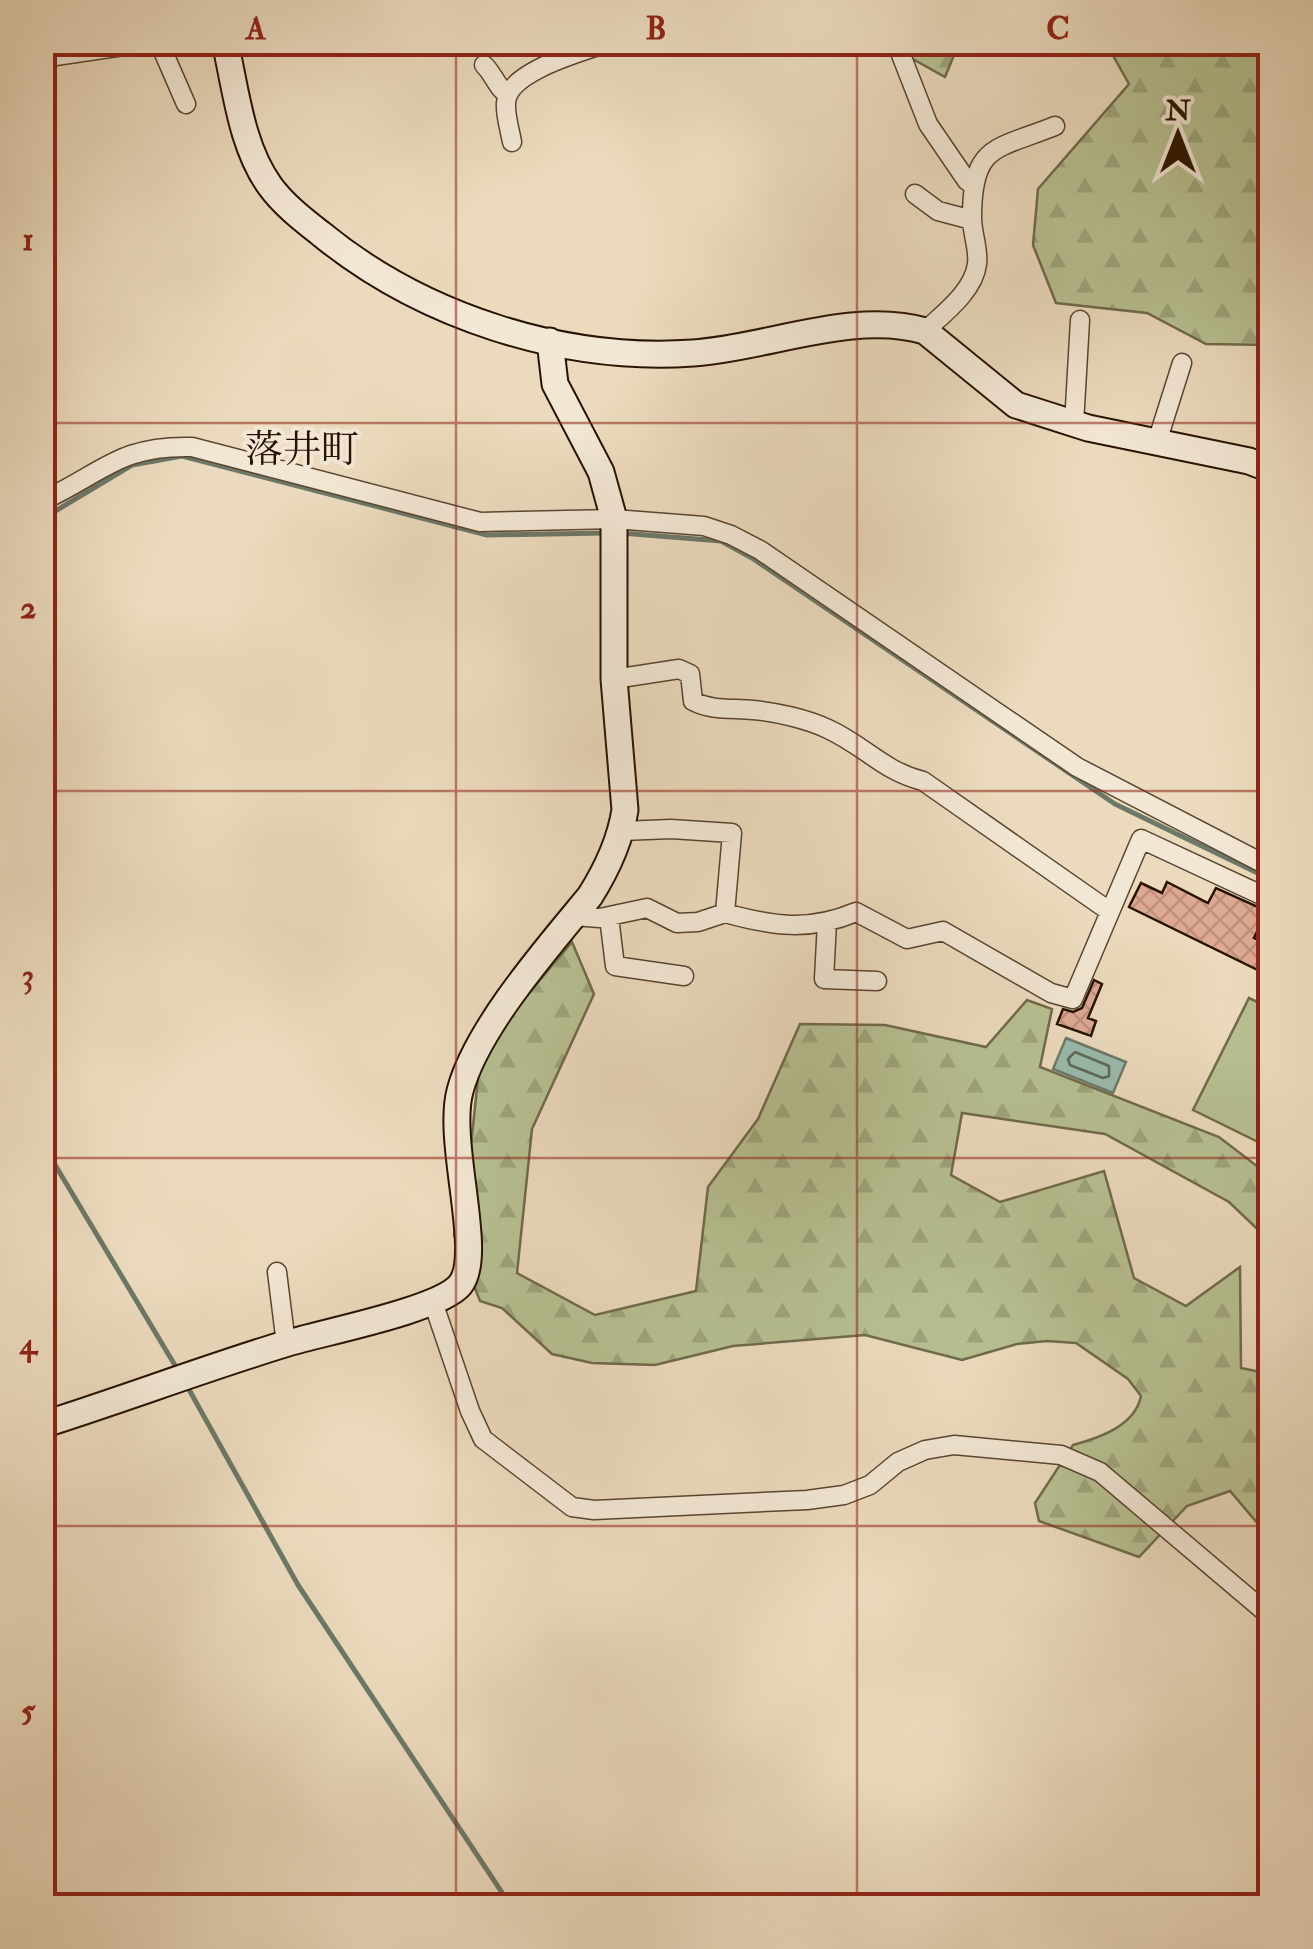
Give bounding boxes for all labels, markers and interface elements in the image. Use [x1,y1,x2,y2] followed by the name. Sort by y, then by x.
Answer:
[244,9,267,49] text: A
[646,9,666,49] text: B
[1046,9,1070,49] text: C
[1128,85,1228,185] north arrow
[1164,94,1191,129] text: N
[22,220,34,260] text: 1
[245,426,359,474] district label: 落井町
[20,588,36,628] text: 2
[22,956,34,996] text: 3
[18,1324,38,1364] text: 4
[21,1691,36,1731] text: 5

